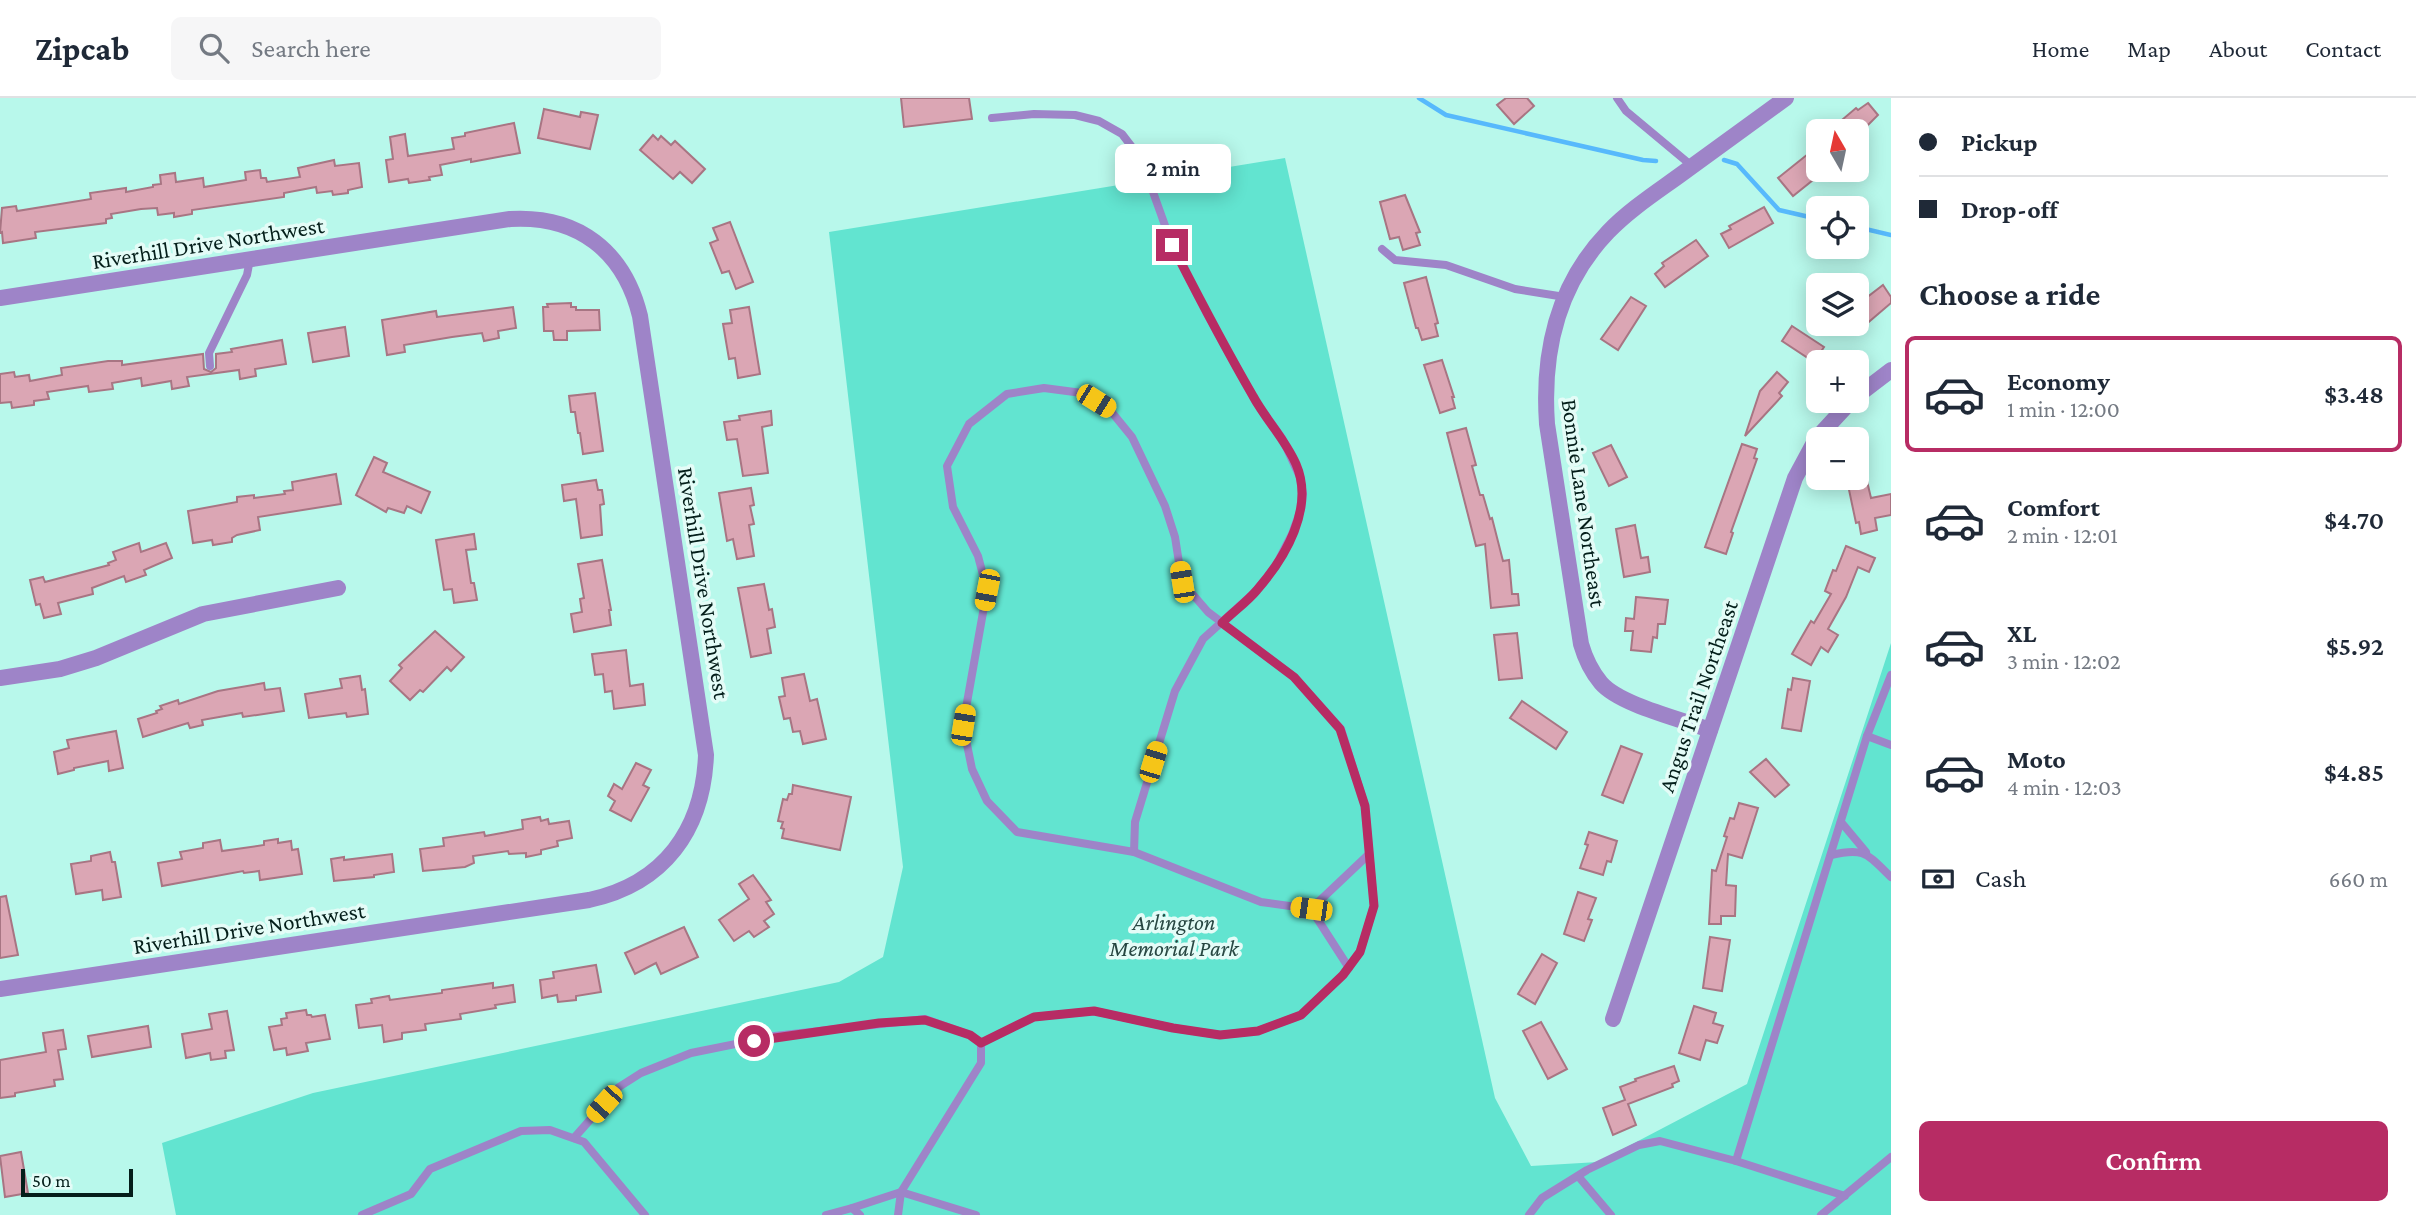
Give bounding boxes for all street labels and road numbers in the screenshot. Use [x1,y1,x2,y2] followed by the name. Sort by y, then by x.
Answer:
[90,212,326,274] street label: Riverhill Drive Northwest
[1557,397,1612,609] street label: Bonnie Lane Northeast
[673,465,735,701] street label: Riverhill Drive Northwest
[1653,596,1743,795] street label: Angus Trail Northeast
[131,897,367,959] street label: Riverhill Drive Northwest

